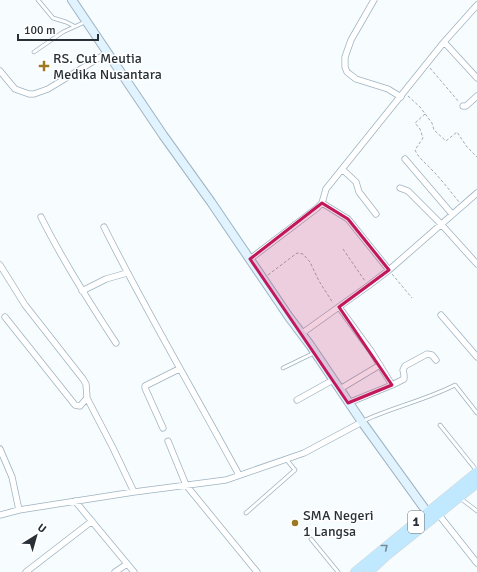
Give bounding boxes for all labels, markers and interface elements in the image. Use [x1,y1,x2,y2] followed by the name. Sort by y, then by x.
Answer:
[18,16,98,42] scale bar
[24,23,56,38] text: 100 m
[53,50,162,83] place label: RS. Cut Meutia Medika Nusantara
[38,60,50,72] marker: RS. Cut Meutia Medika Nusantara
[303,507,374,540] place label: SMA Negeri 1 Langsa
[408,511,424,533] road number: 1
[16,516,56,556] north arrow
[290,518,300,528] marker: SMA Negeri 1 Langsa
[35,521,49,536] text: U
[380,544,387,551] one-way arrow

